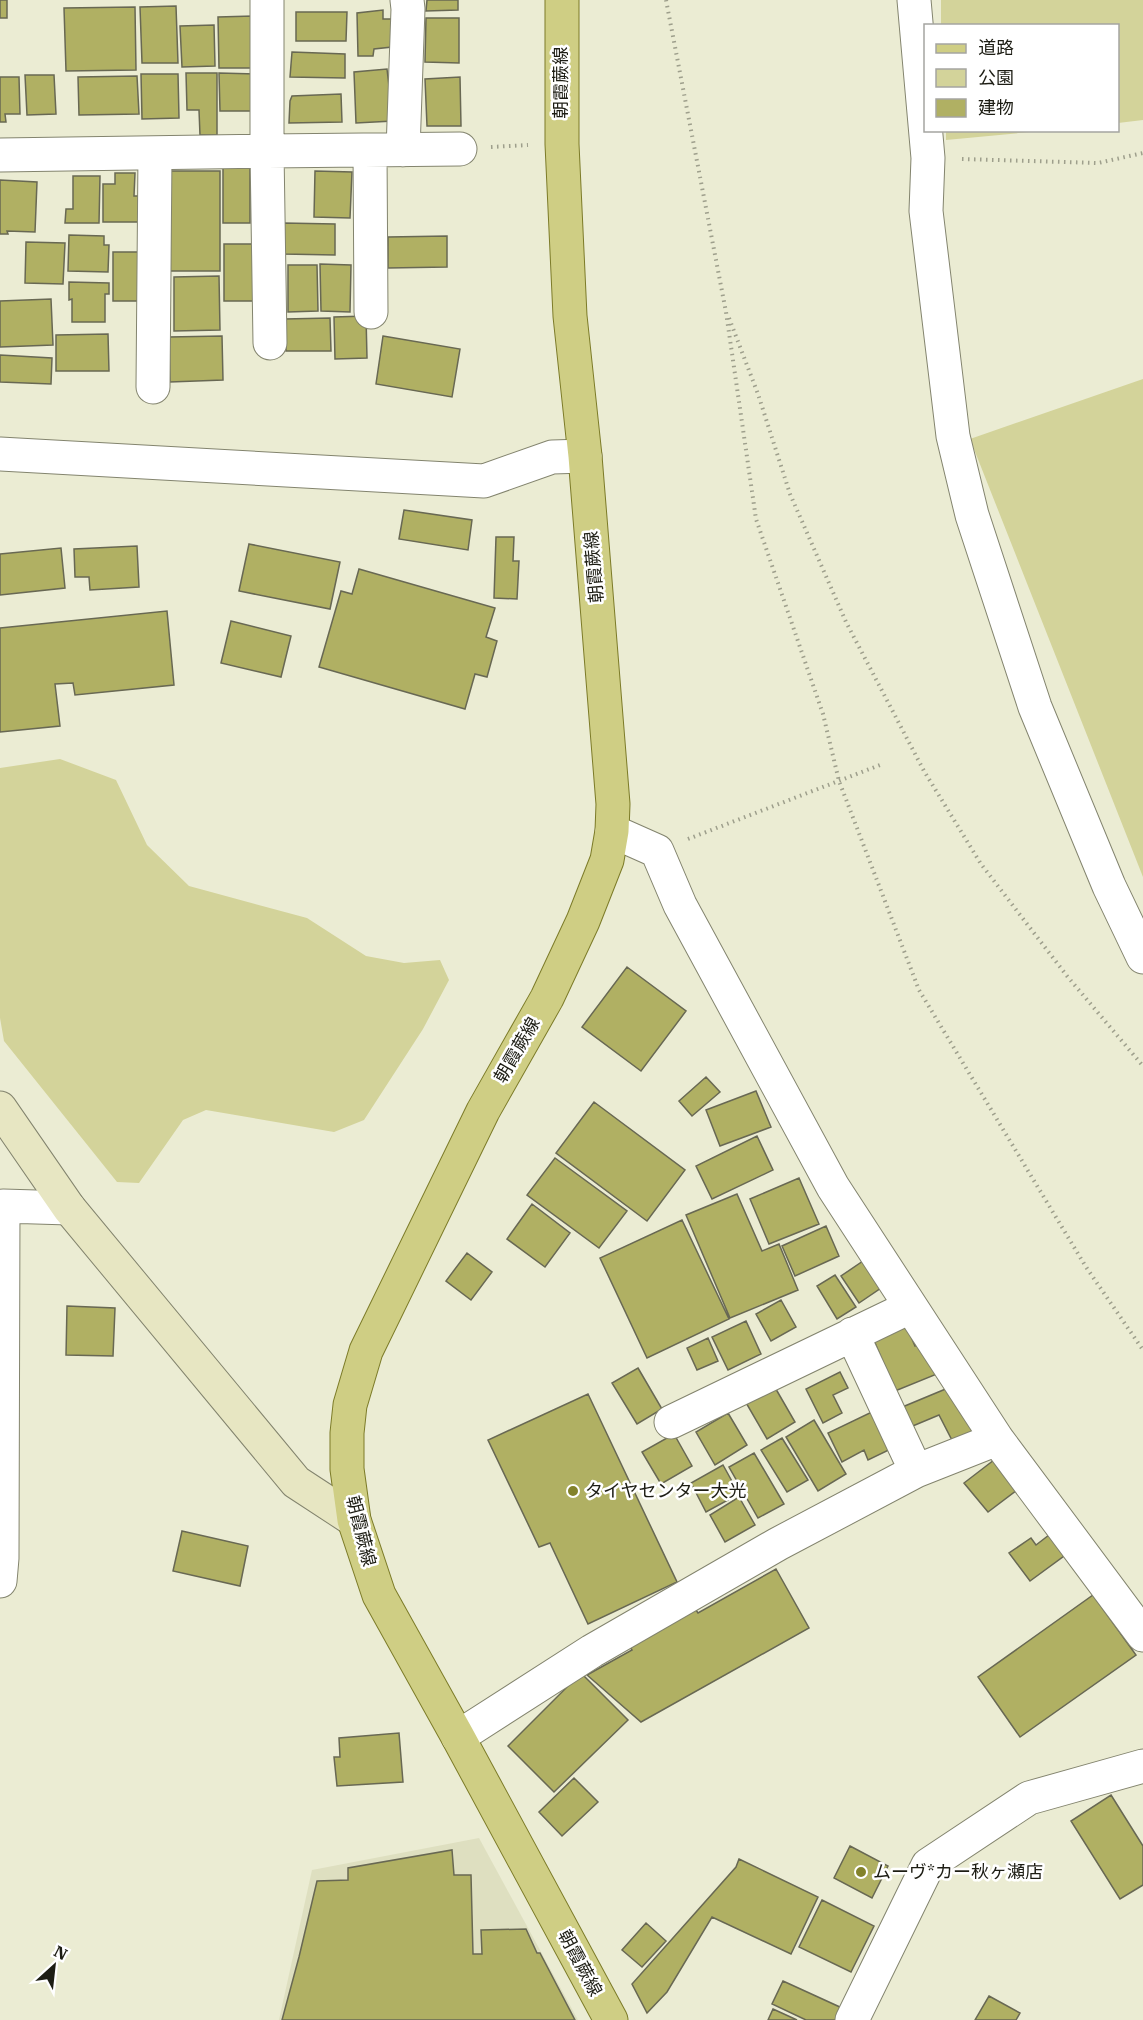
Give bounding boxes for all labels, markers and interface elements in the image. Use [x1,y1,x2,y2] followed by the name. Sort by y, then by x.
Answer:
[924,24,1119,132] legend
[978,36,1014,59] text: 道路
[549,47,572,119] street label: 朝霞蕨線
[978,66,1014,89] text: 公園
[978,96,1014,119] text: 建物
[579,530,608,604] street label: 朝霞蕨線
[489,1013,545,1087] street label: 朝霞蕨線
[585,1479,746,1502] place label: タイヤセンター大光
[566,1484,580,1498] marker: タイヤセンター大光
[342,1493,381,1569] street label: 朝霞蕨線
[873,1860,1043,1883] place label: ムーヴ*カー秋ヶ瀬店
[854,1865,868,1879] marker: ムーヴ*カー秋ヶ瀬店
[553,1926,607,2000] street label: 朝霞蕨線
[24,1936,84,1996] north arrow
[51,1941,71,1964] text: N

